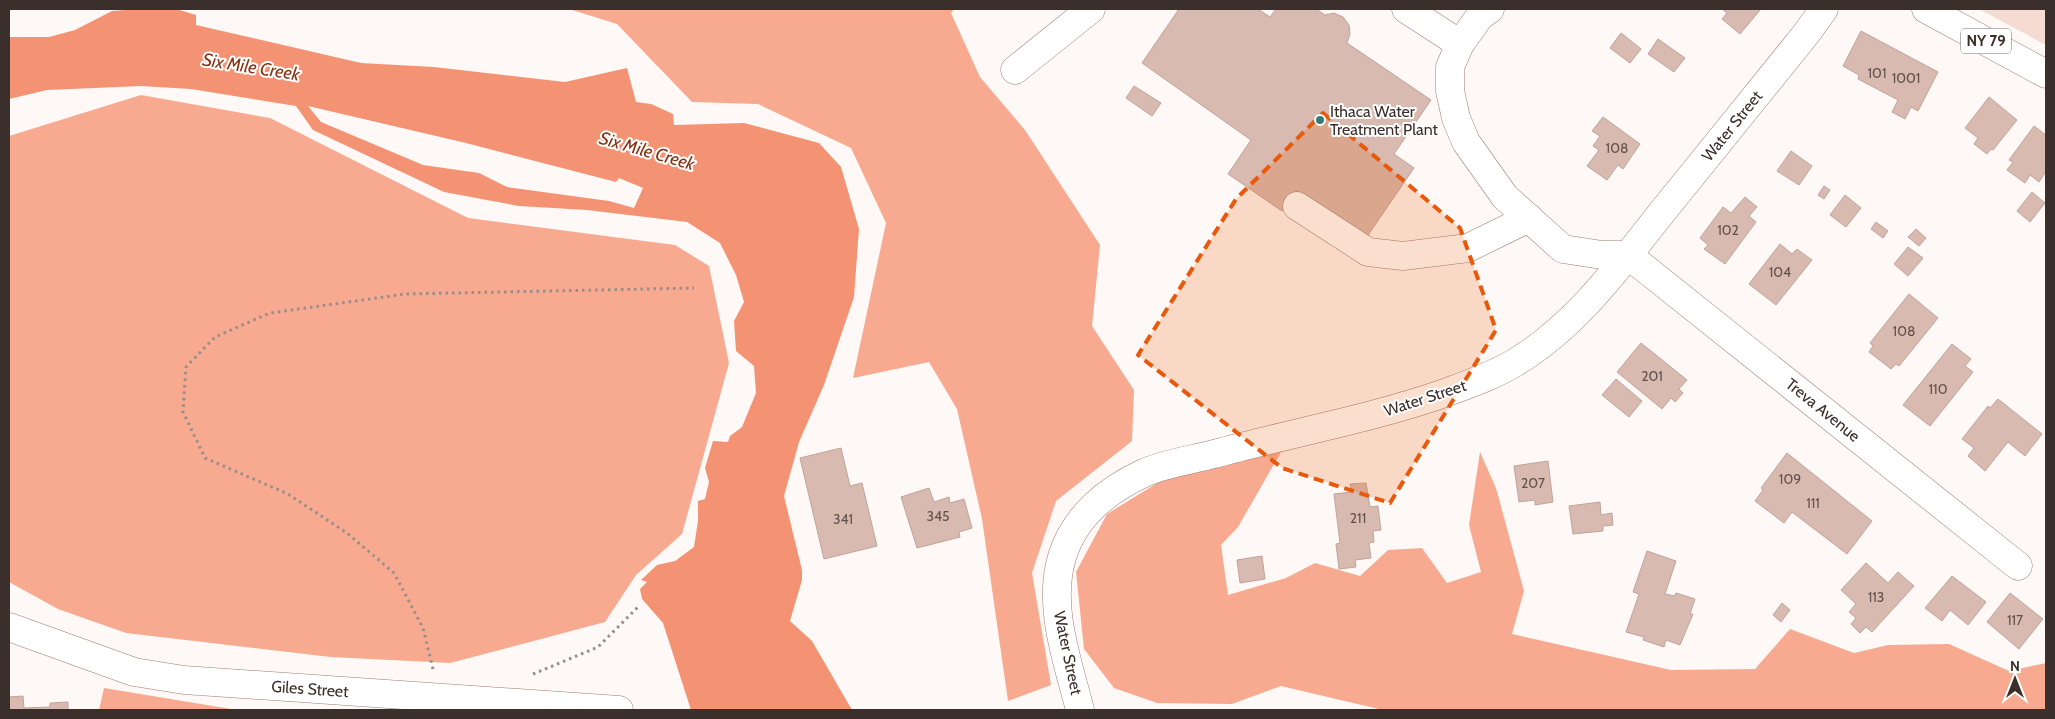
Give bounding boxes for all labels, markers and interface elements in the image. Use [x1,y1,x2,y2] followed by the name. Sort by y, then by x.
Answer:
[1961,28,2011,54] road number: NY 79
[201,48,302,86] water label: Six Mile Creek
[1868,64,1886,82] house number: 101
[1892,69,1920,87] house number: 1001
[1698,86,1767,165] street label: Water Street
[1330,102,1438,139] place label: Ithaca Water Treatment Plant
[1314,114,1326,126] marker: Ithaca Water Treatment Plant
[597,127,698,175] water label: Six Mile Creek
[1606,139,1628,157] house number: 108
[1717,221,1739,239] house number: 102
[1769,263,1791,281] house number: 104
[1893,322,1915,340] house number: 108
[1641,367,1663,385] house number: 201
[1782,374,1864,446] street label: Treva Avenue
[1381,376,1469,420] street label: Water Street
[1929,380,1948,398] house number: 110
[1779,470,1801,488] house number: 109
[1521,474,1545,492] house number: 207
[1806,494,1820,512] house number: 111
[926,507,950,525] house number: 345
[1350,509,1366,527] house number: 211
[833,510,853,528] house number: 341
[1868,588,1884,606] house number: 113
[1050,609,1086,697] street label: Water Street
[2007,611,2023,629] house number: 117
[1990,654,2040,704] north arrow
[2010,657,2020,675] text: N
[271,677,350,701] street label: Giles Street

